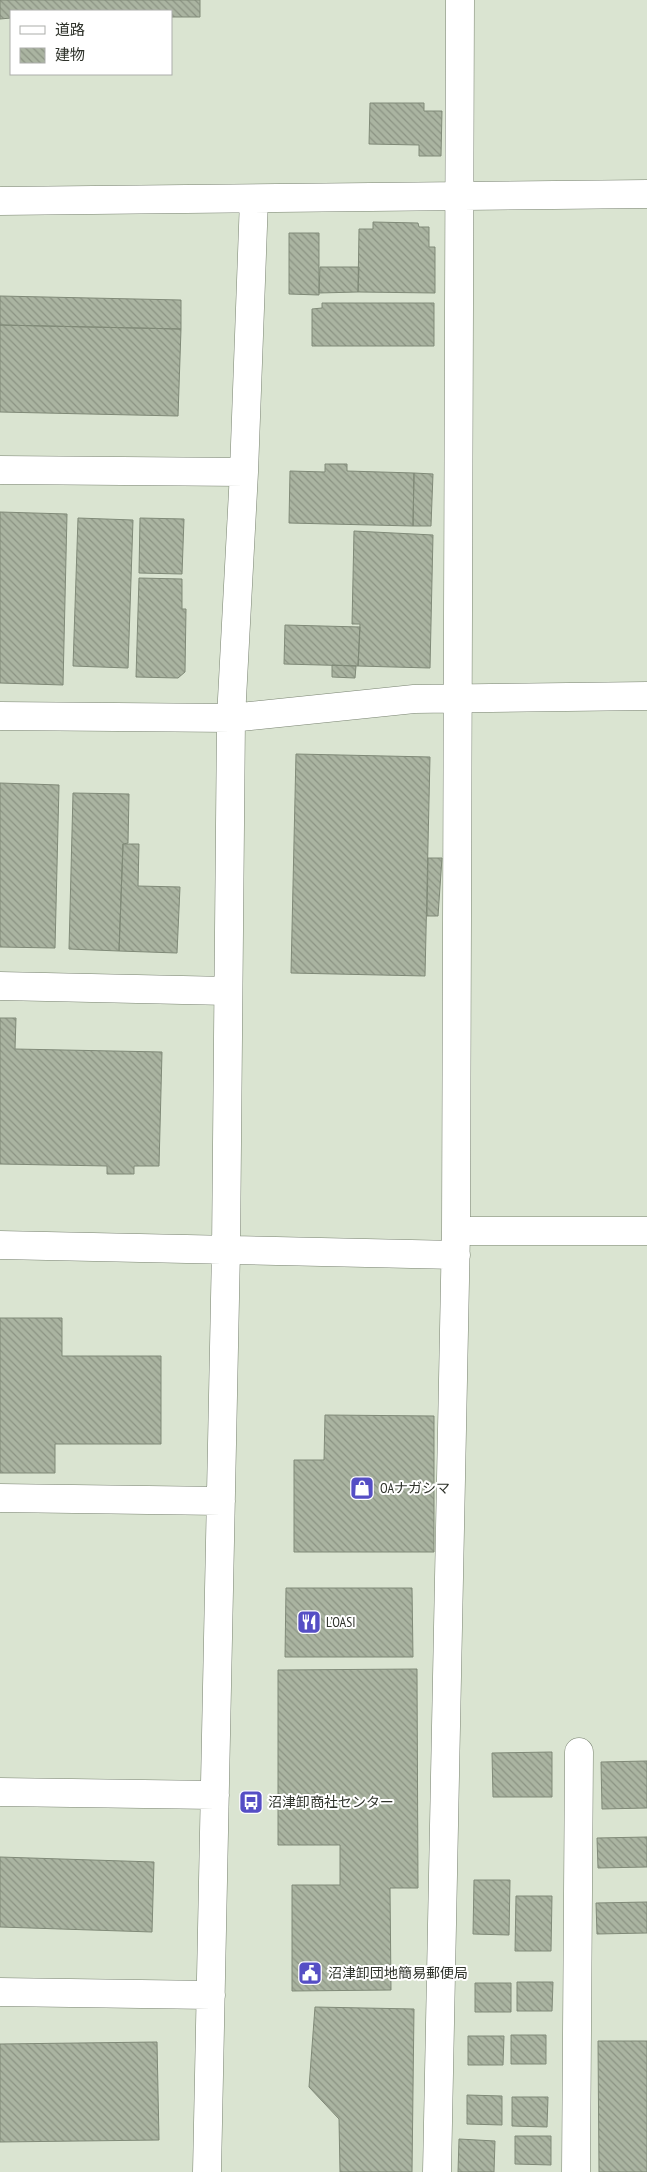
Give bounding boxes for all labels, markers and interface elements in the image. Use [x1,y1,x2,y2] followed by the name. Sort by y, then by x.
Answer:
[10,10,172,75] legend
[55,20,85,39] text: 道路
[55,45,85,64] text: 建物
[349,1475,375,1501] shop icon: OAナガシマ
[380,1479,450,1497] place label: OAナガシマ
[296,1609,322,1635] restaurant icon: L’OASI
[326,1613,355,1631] place label: L’OASI
[238,1789,264,1815] bus stop icon: 沼津卸商社センター
[268,1793,394,1811] place label: 沼津卸商社センター
[297,1960,323,1986] public building icon: 沼津卸団地簡易郵便局
[328,1964,468,1982] place label: 沼津卸団地簡易郵便局

